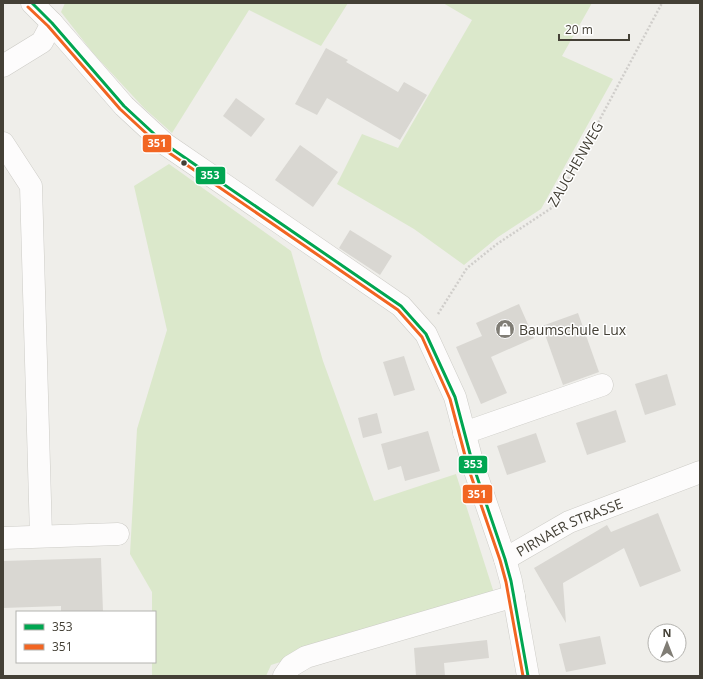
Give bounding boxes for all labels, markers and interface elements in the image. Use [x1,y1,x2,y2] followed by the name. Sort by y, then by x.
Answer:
[559,16,629,42] scale bar
[565,21,593,38] text: 20 m
[543,118,607,210] street label: ZAUCHENWEG
[142,134,172,153] line badge: 351
[148,135,166,150] text: 351
[179,158,189,168] unlabelled marker
[195,166,226,185] line badge: 353
[201,167,219,182] text: 353
[494,318,516,340] shop icon: Baumschule Lux
[519,320,627,339] place label: Baumschule Lux
[458,455,488,474] line badge: 353
[464,456,482,471] text: 353
[462,484,493,504] line badge: 351
[468,486,486,501] text: 351
[512,493,625,560] street label: PIRNAER STRASSE
[16,611,156,663] legend
[52,618,73,635] text: 353
[647,623,687,663] north arrow
[663,625,671,640] text: N
[52,638,73,655] text: 351

